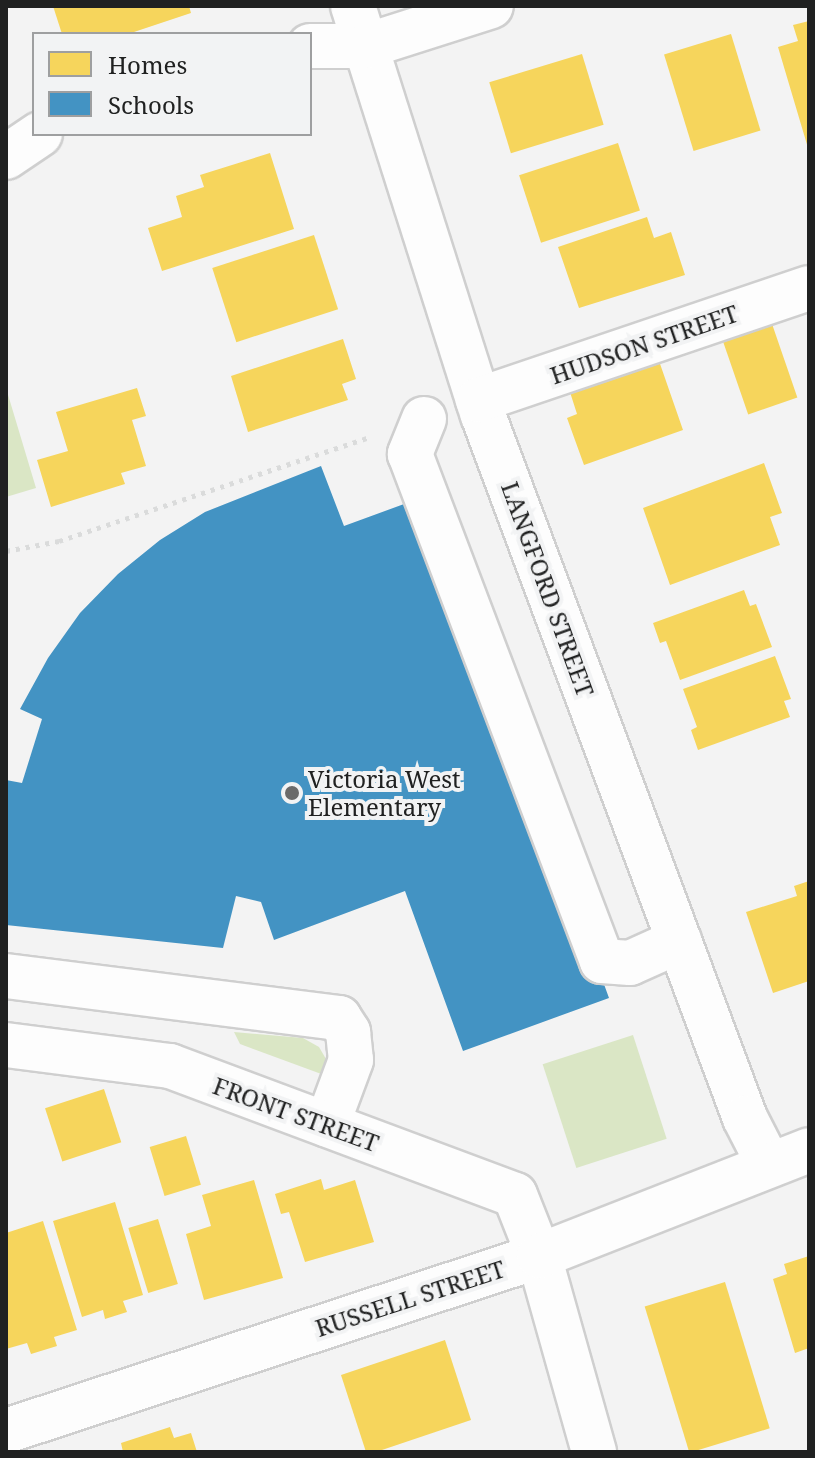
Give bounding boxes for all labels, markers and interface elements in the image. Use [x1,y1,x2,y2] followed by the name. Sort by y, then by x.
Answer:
[32,32,312,136] legend
[108,48,187,81] text: Homes
[108,88,194,121] text: Schools
[546,298,742,390] street label: HUDSON STREET
[496,478,600,700] street label: LANGFORD STREET
[308,765,461,821] place label: Victoria West Elementary
[283,784,301,802] marker: Victoria West Elementary
[209,1071,383,1157] street label: FRONT STREET
[312,1254,508,1342] street label: RUSSELL STREET

